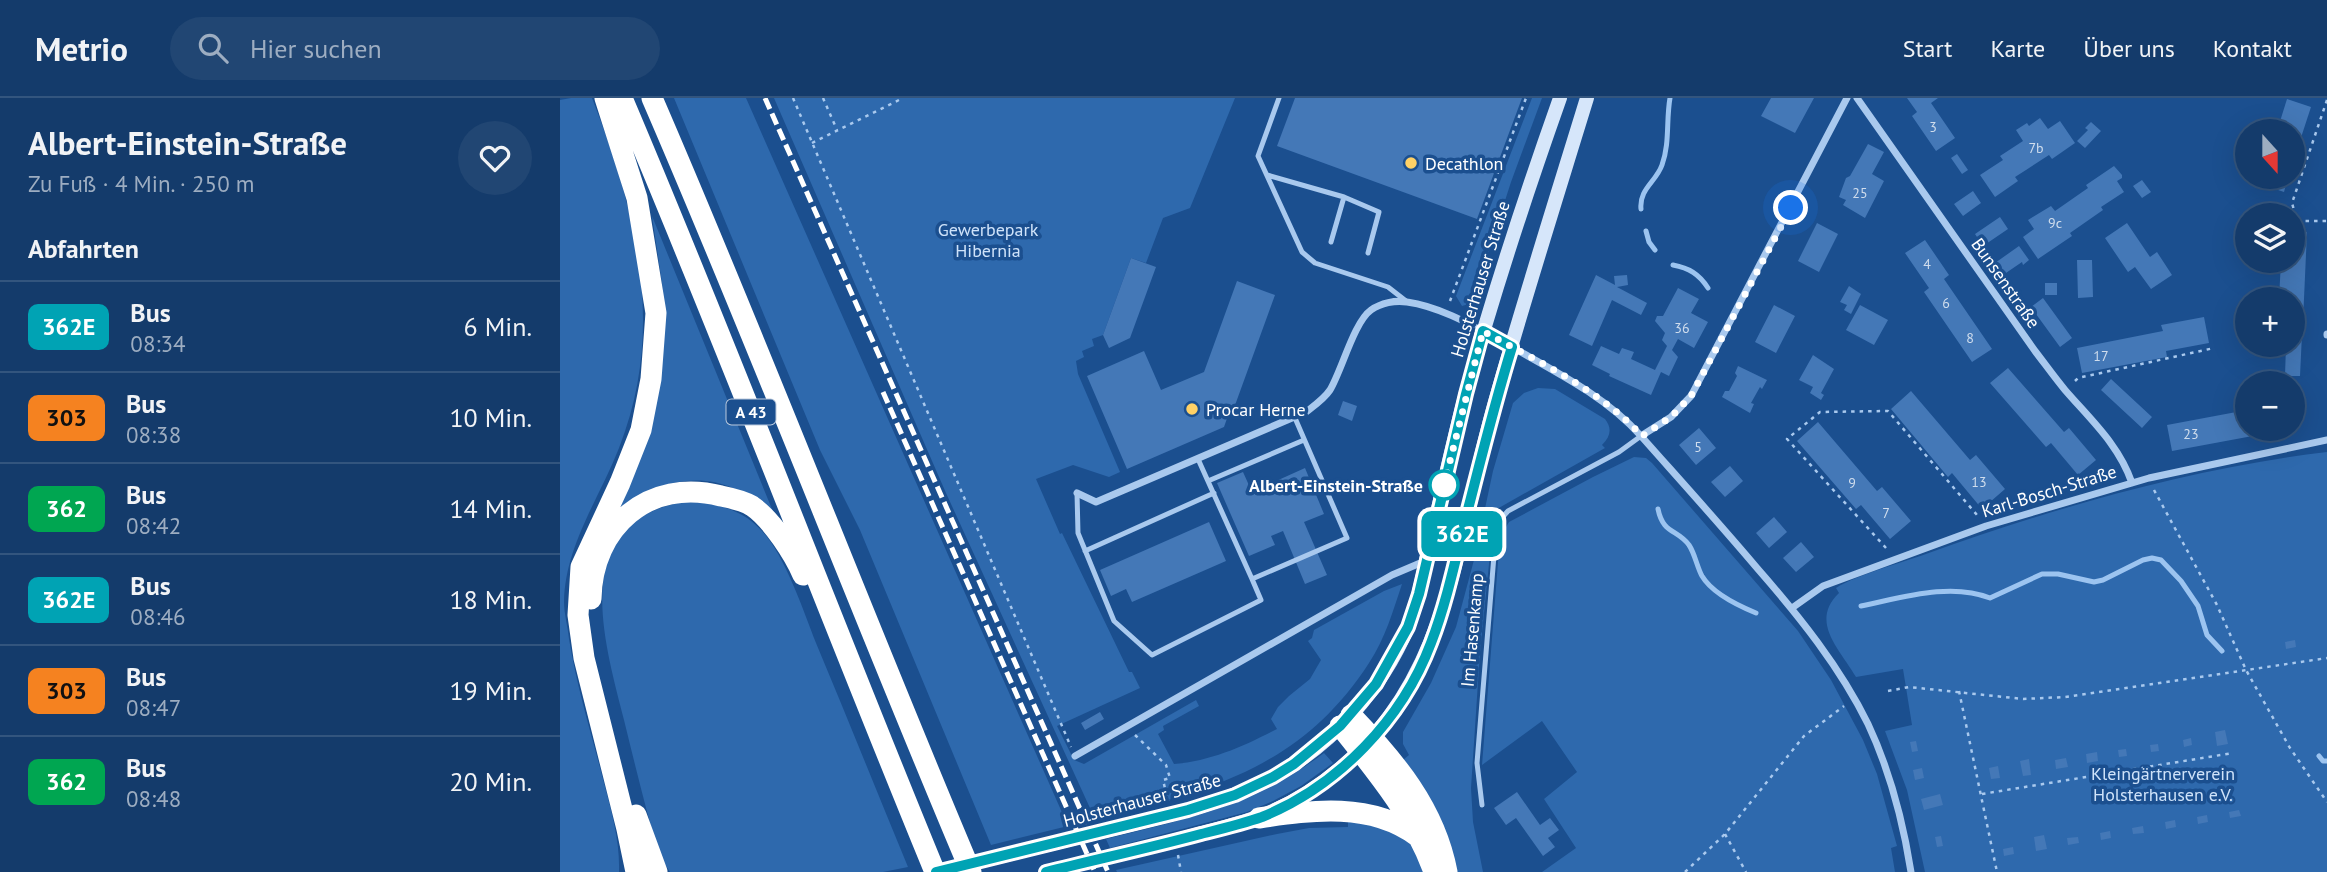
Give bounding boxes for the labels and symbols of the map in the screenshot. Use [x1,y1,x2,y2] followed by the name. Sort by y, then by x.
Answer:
[1929,118,1937,136] house number: 3
[2235,119,2305,189] north arrow
[2028,139,2044,157] house number: 7b
[1425,152,1503,175] place label: Decathlon
[1403,155,1419,171] marker: Decathlon
[1852,184,1868,202] house number: 25
[1773,190,1808,225] your location
[1445,198,1515,360] street label: Holsterhauser Straße
[2048,214,2062,232] house number: 9c
[938,218,1039,262] park label: Gewerbepark Hibernia
[1966,233,2046,333] street label: Bunsenstraße
[1923,255,1931,273] house number: 4
[1942,294,1950,312] house number: 6
[1674,319,1690,337] house number: 36
[1966,329,1974,347] house number: 8
[2093,347,2109,365] house number: 17
[1206,398,1306,421] place label: Procar Herne
[726,400,776,424] road number: A 43
[1184,401,1200,417] marker: Procar Herne
[2183,425,2199,443] house number: 23
[1694,438,1702,456] house number: 5
[1979,460,2119,522] street label: Karl-Bosch-Straße
[1429,470,1459,500] marker: Albert-Einstein-Straße
[1971,473,1987,491] house number: 13
[1249,474,1423,497] place label: Albert-Einstein-Straße
[1848,474,1856,492] house number: 9
[1882,504,1890,522] house number: 7
[1413,511,1511,557] line badge: 362E
[1456,572,1488,688] street label: Im Hasenkamp
[2091,762,2235,806] park label: Kleingärtnerverein Holsterhausen e.V.
[1061,768,1223,832] street label: Holsterhauser Straße

